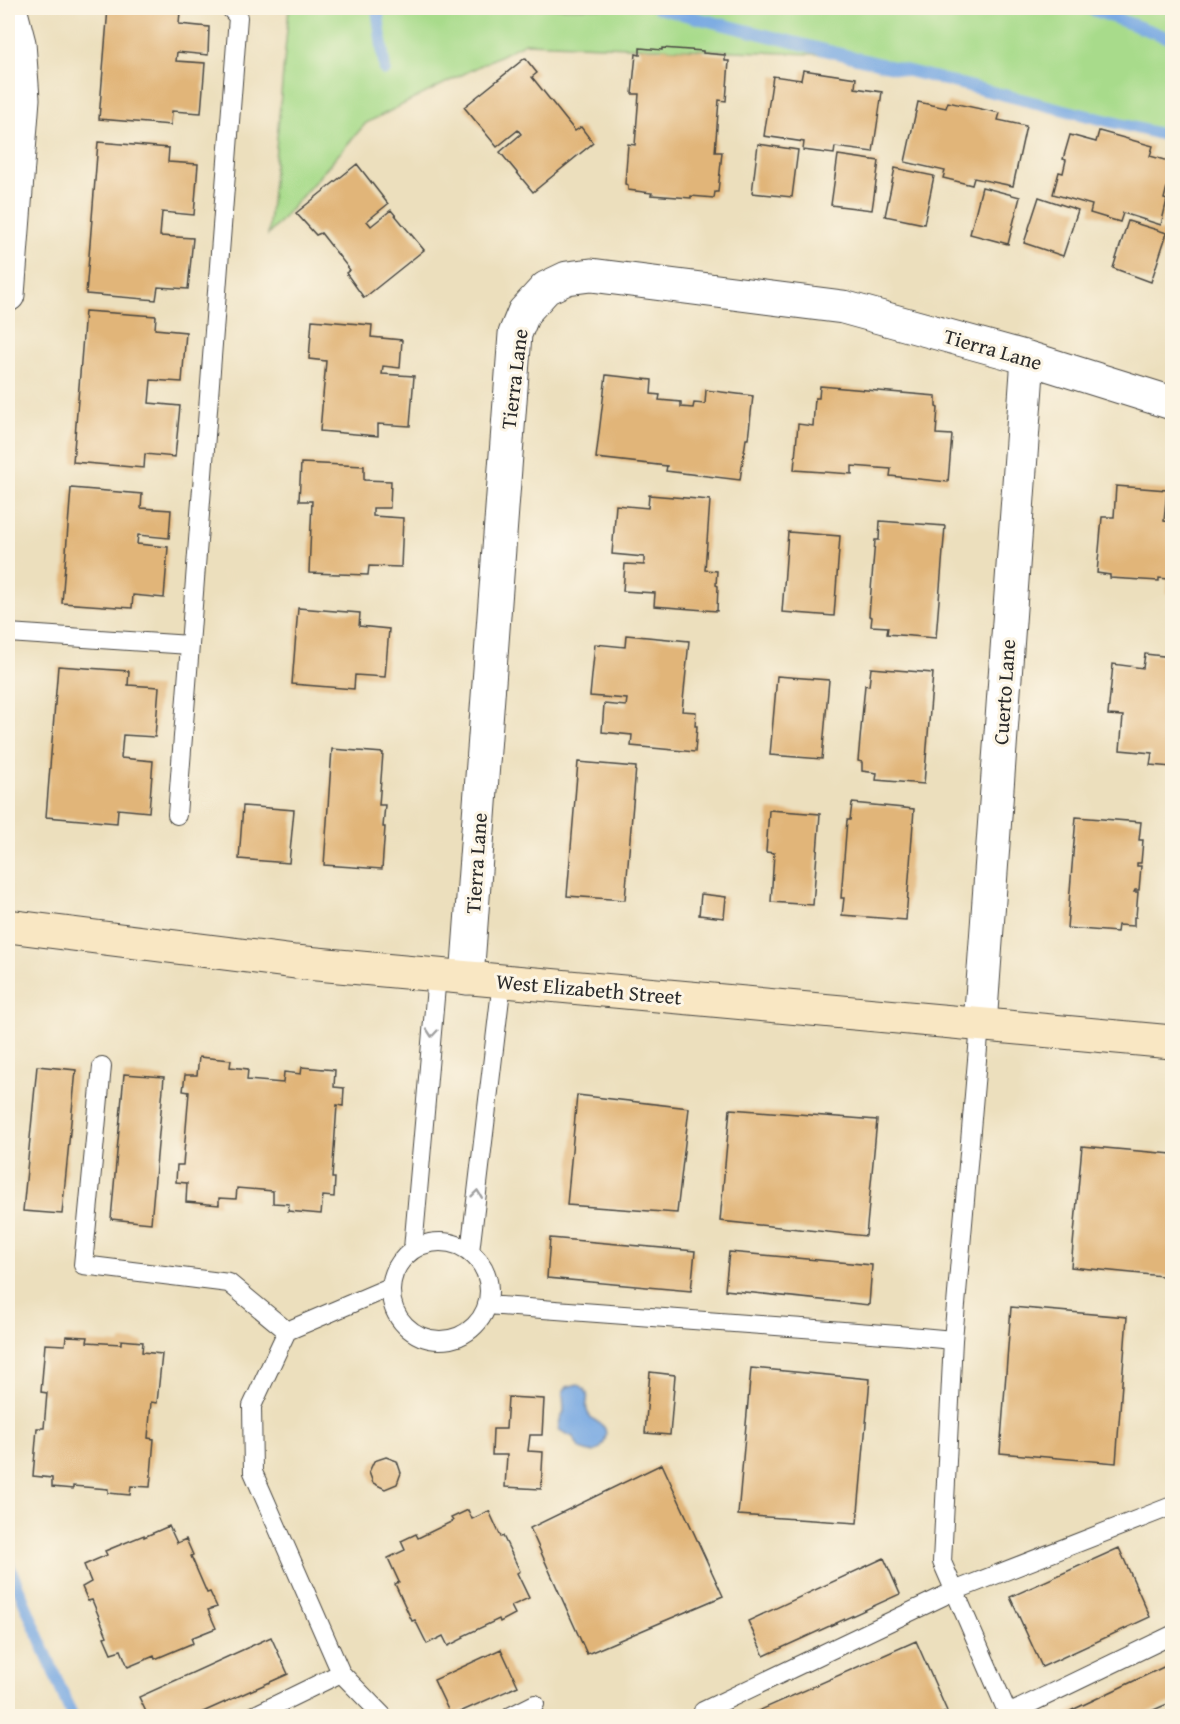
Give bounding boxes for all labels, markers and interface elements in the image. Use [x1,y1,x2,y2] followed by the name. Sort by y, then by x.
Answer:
[940,320,1046,378] street label: Tierra Lane
[492,327,536,431] street label: Tierra Lane
[985,638,1023,746] street label: Cuerto Lane
[457,811,495,914] street label: Tierra Lane
[495,965,684,1013] street label: West Elizabeth Street
[426,1029,439,1038] one-way arrow
[470,1189,483,1199] one-way arrow

